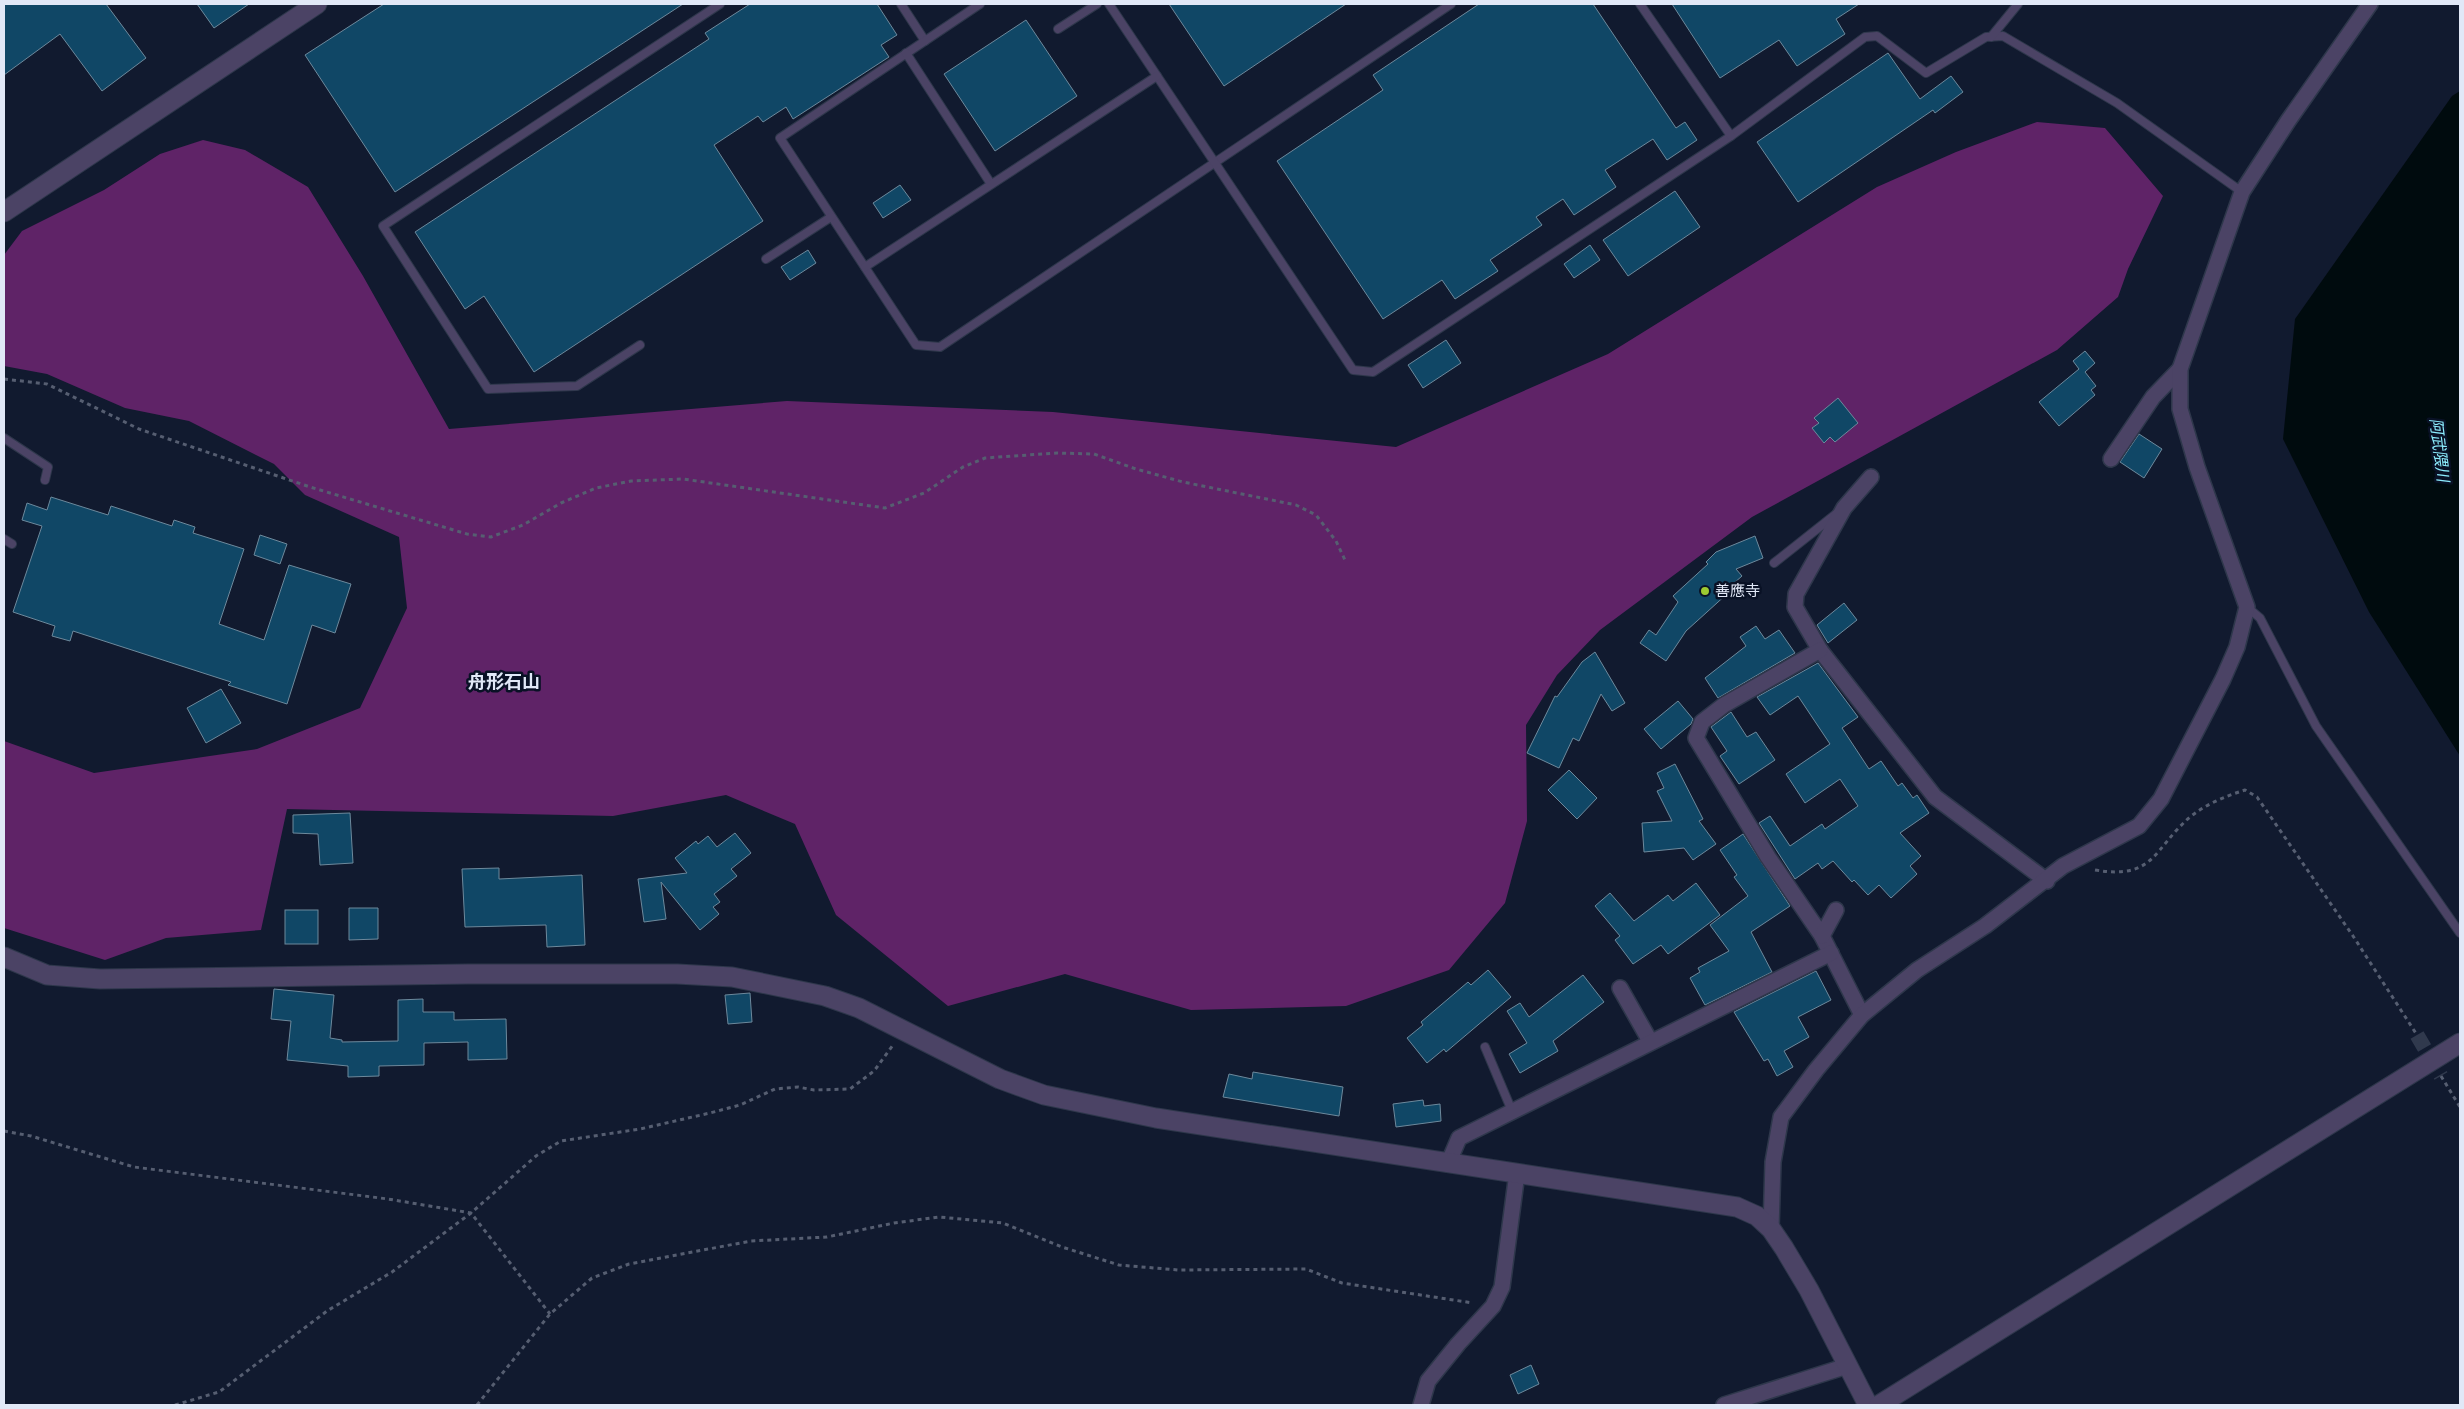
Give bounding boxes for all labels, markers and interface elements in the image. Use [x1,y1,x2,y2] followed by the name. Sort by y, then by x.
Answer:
[2424,417,2454,485] water label: 阿武隈川
[1715,581,1760,602] place label: 善應寺
[1699,585,1711,597] marker: 善應寺
[468,670,540,695] district label: 舟形石山

